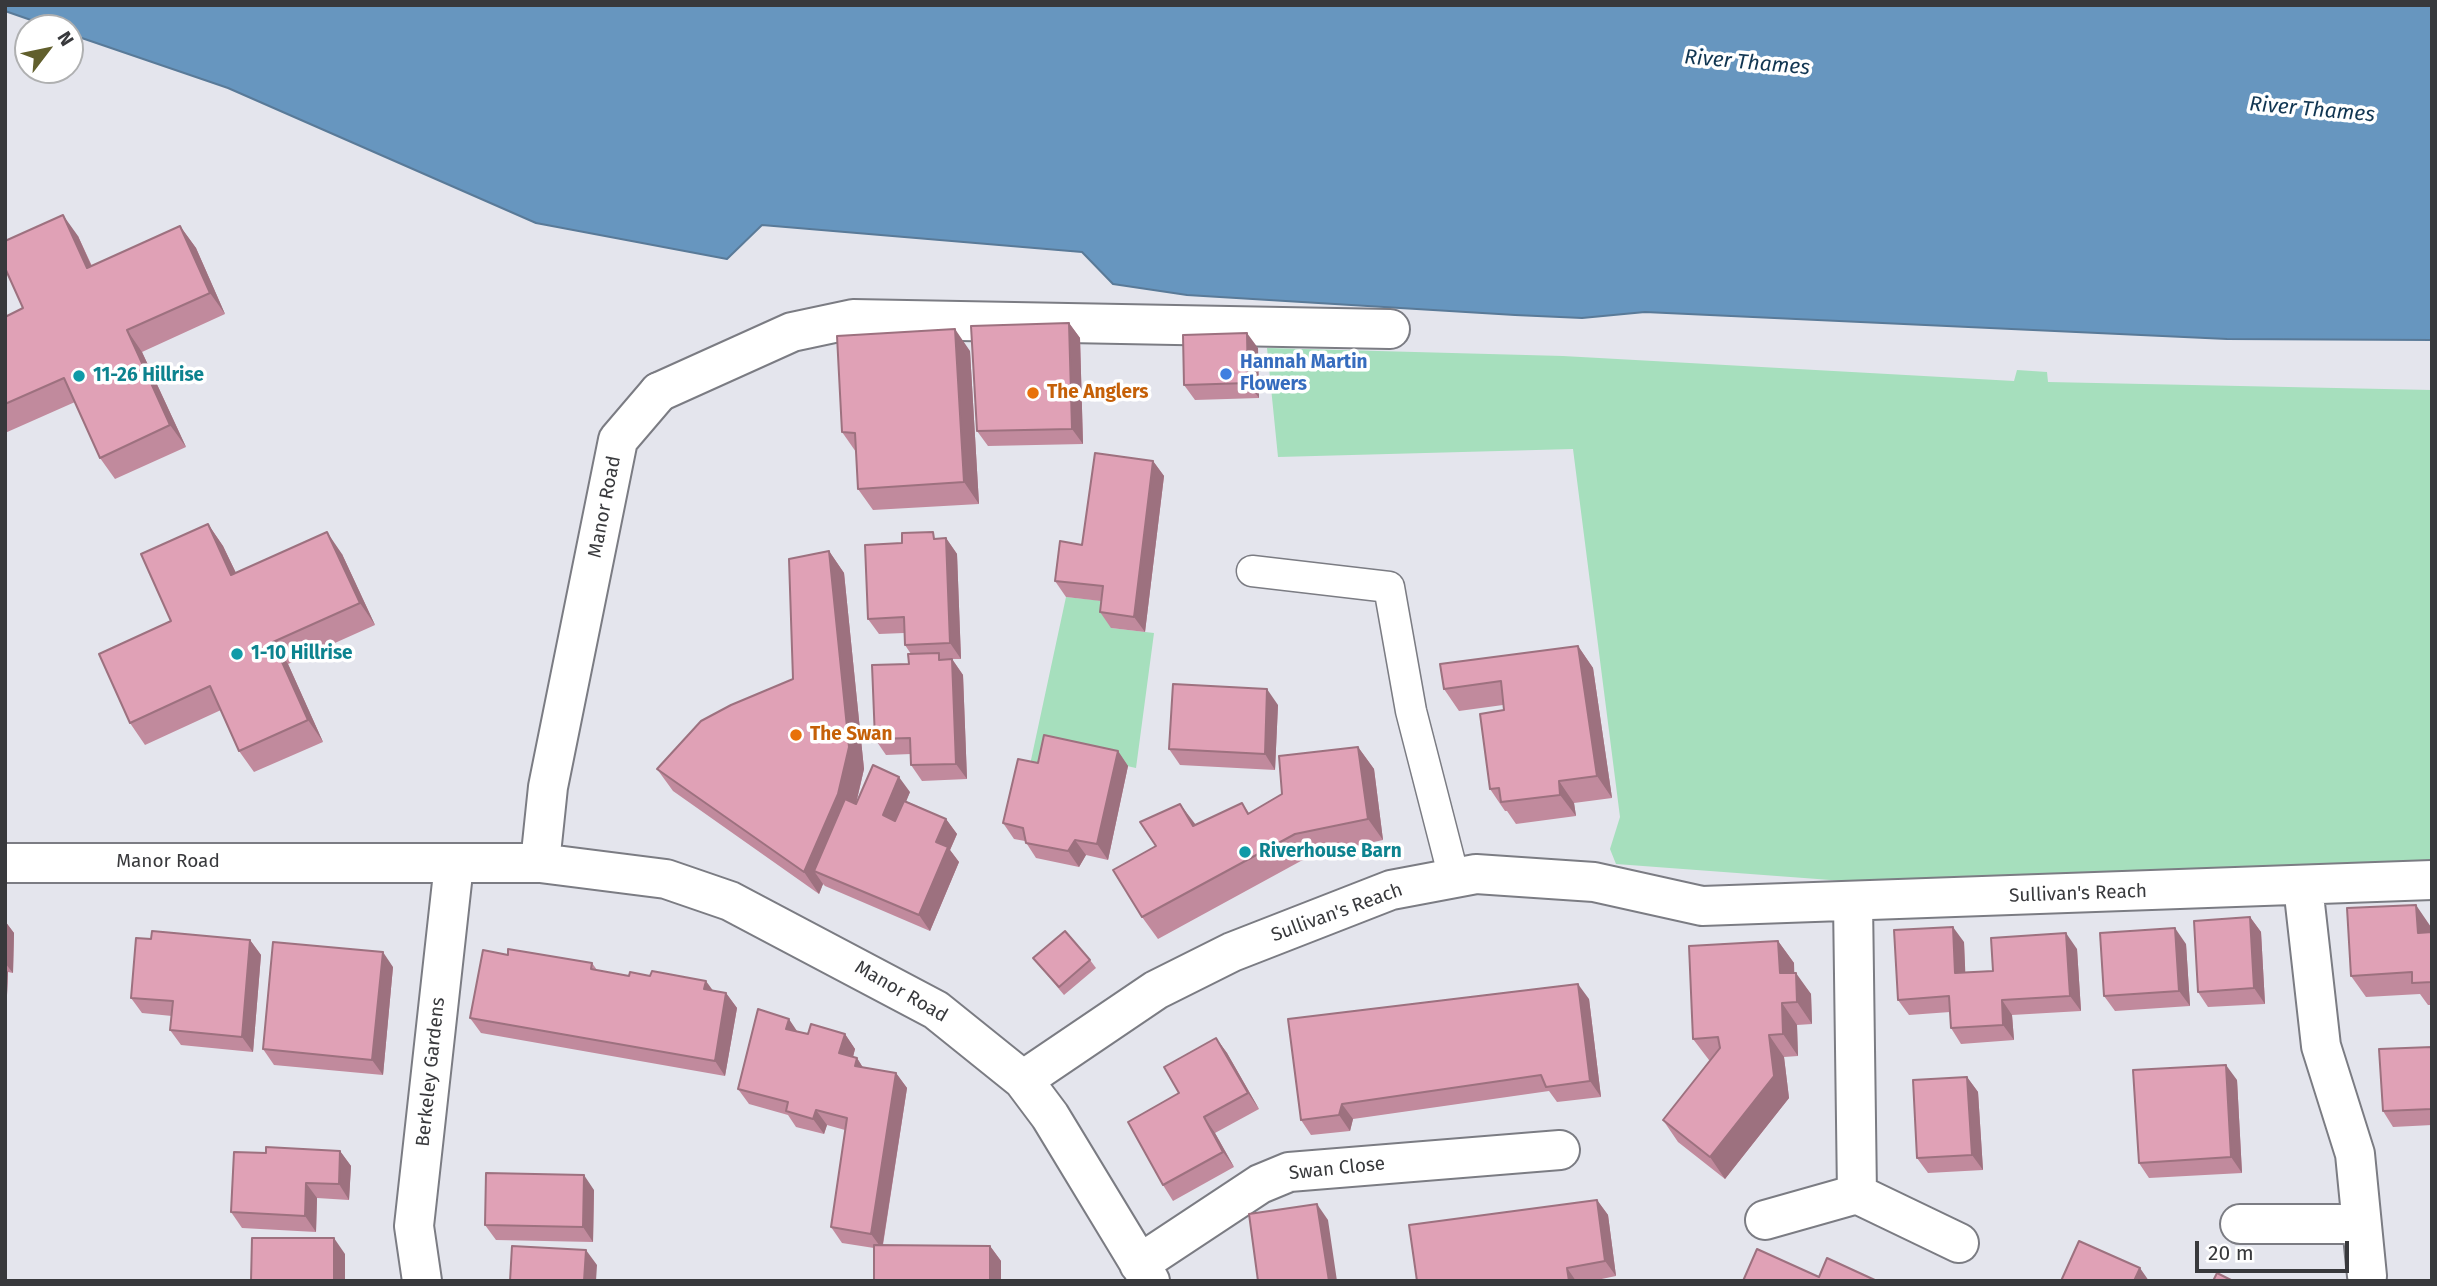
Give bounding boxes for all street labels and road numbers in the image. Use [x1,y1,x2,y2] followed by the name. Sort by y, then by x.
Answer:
[584,454,626,560] street label: Manor Road
[116,851,220,873] street label: Manor Road
[1268,879,1406,947] street label: Sullivan's Reach
[2009,880,2147,908] street label: Sullivan's Reach
[850,956,952,1028] street label: Manor Road
[412,996,450,1148] street label: Berkeley Gardens
[1288,1153,1386,1185] street label: Swan Close

